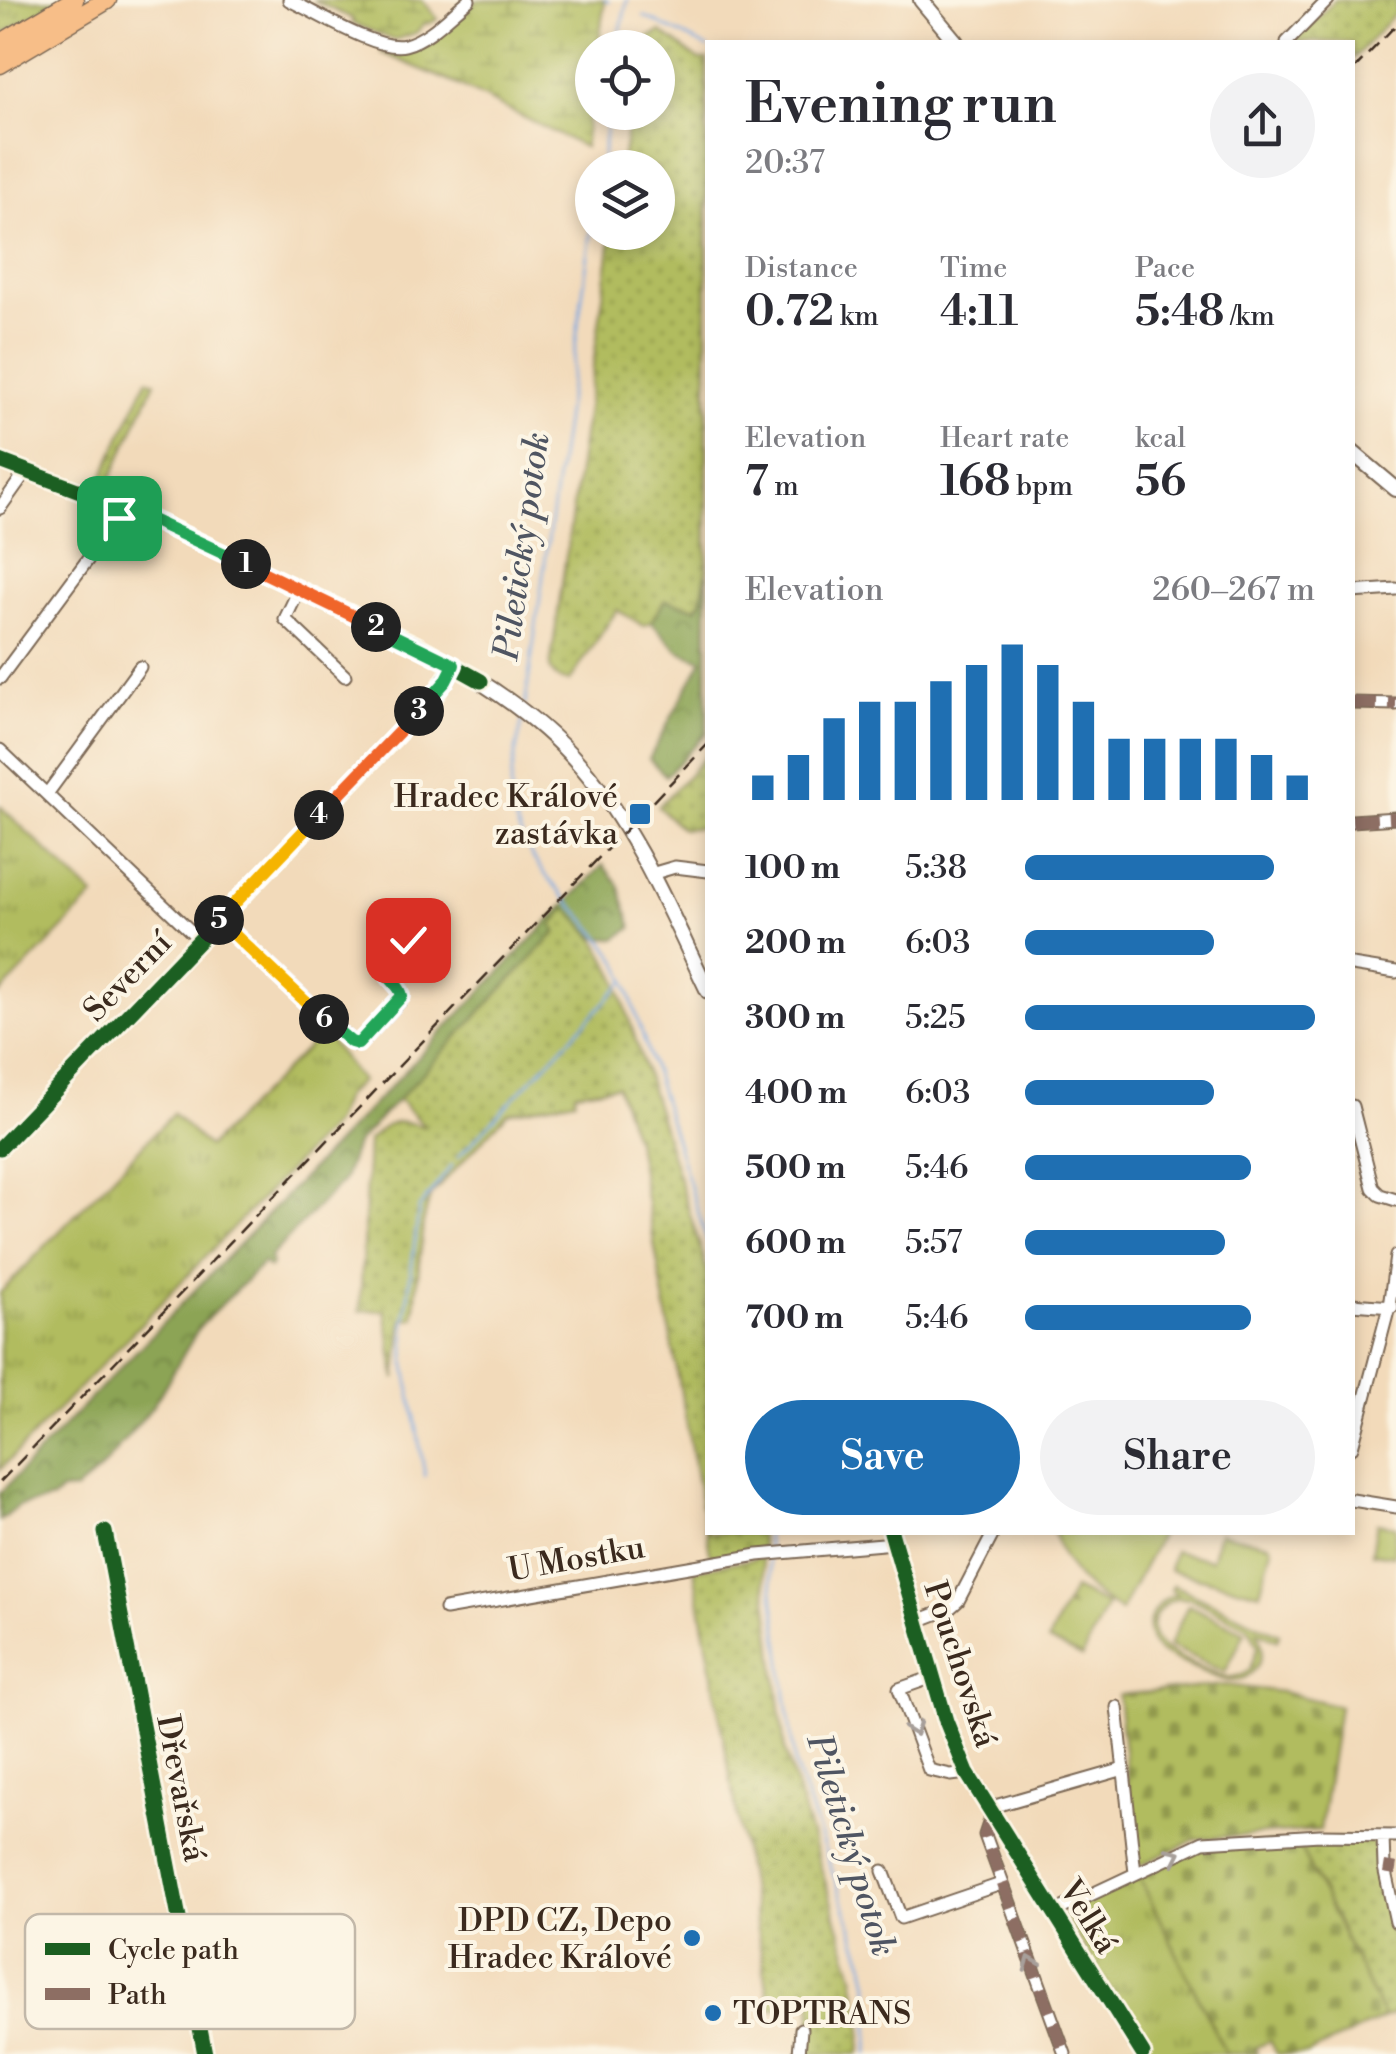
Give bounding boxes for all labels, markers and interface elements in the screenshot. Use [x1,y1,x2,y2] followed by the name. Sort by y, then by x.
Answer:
[575,30,675,250] map controls
[575,30,675,130] button: locate
[745,71,1057,140] text: Evening run
[1210,73,1315,178] button: share
[745,143,825,183] text: 20:37
[575,150,675,250] button: layers
[745,251,858,286] text: Distance
[940,251,1007,286] text: Time
[1135,251,1195,286] text: Pace
[745,286,834,339] text: 0.72
[940,286,1018,339] text: 4:11
[1135,286,1224,339] text: 5:48
[834,299,879,334] text: km
[1224,299,1275,334] text: /km
[745,421,866,456] text: Elevation
[940,421,1069,456] text: Heart rate
[1135,421,1186,456] text: kcal
[485,430,560,664] water label: Piletický potok
[745,456,769,509] text: 7
[940,456,1011,509] text: 168
[1135,456,1186,509] text: 56
[769,469,799,504] text: m
[1011,469,1073,504] text: bpm
[77,476,162,561] pin
[92,491,147,546] icon: arrive
[221,539,271,589] pin: 1
[239,546,253,581] text: 1
[745,570,884,610] text: Elevation
[1152,570,1315,610] text: 260–267 m
[351,602,401,652] pin: 2
[367,609,385,644] text: 2
[394,686,444,736] pin: 3
[411,693,427,728] text: 3
[394,777,619,854] place label: Hradec Králové zastávka
[294,790,344,840] pin: 4
[310,797,328,832] text: 4
[627,801,653,827] marker: Hradec Králové zastávka
[745,848,840,888] text: 100 m
[905,848,967,888] text: 5:38
[194,895,244,945] pin: 5
[366,898,451,983] pin
[210,902,228,937] text: 5
[381,913,436,968] icon: check
[75,922,181,1030] street label: Severní
[745,923,846,963] text: 200 m
[905,923,971,963] text: 6:03
[299,994,349,1044] pin: 6
[745,998,845,1038] text: 300 m
[905,998,966,1038] text: 5:25
[315,1001,333,1036] text: 6
[745,1073,847,1113] text: 400 m
[905,1073,971,1113] text: 6:03
[745,1148,846,1188] text: 500 m
[905,1148,968,1188] text: 5:46
[745,1223,846,1263] text: 600 m
[905,1223,962,1263] text: 5:57
[745,1298,844,1338] text: 700 m
[905,1298,968,1338] text: 5:46
[745,1400,1020,1515] button: Save
[1040,1400,1315,1515] button: Share
[505,1527,648,1591] street label: U Mostku
[914,1576,1006,1753] street label: Pouchovská
[147,1712,215,1866] street label: Dřevařská
[902,1720,923,1737] one-way arrow
[796,1728,905,1961] water label: Piletický potok
[1164,1848,1182,1868] one-way arrow
[1050,1871,1127,1962] street label: Velká
[448,1901,672,1978] place label: DPD CZ, Depo Hradec Králové
[25,1914,355,2029] legend
[681,1927,703,1949] marker: DPD CZ, Depo Hradec Králové
[108,1933,239,1968] text: Cycle path
[1022,1955,1042,1972] one-way arrow
[108,1978,167,2013] text: Path
[733,1994,911,2034] place label: TOPTRANS
[702,2002,724,2024] marker: TOPTRANS

